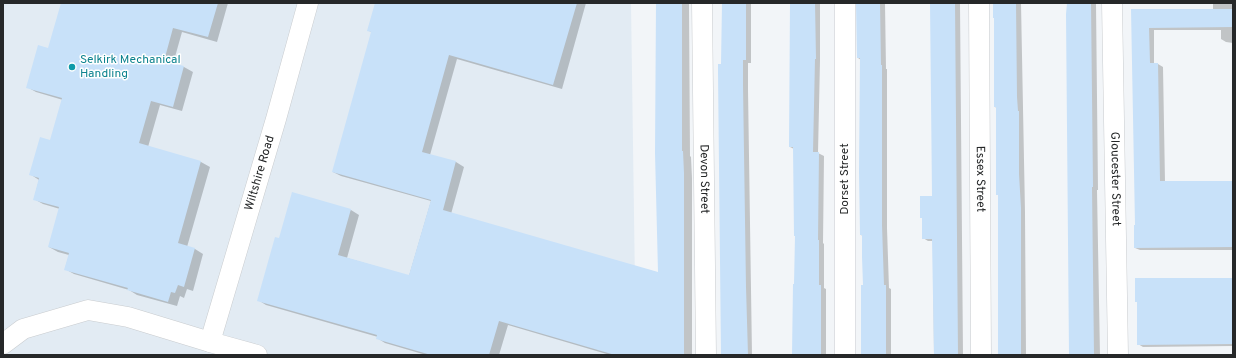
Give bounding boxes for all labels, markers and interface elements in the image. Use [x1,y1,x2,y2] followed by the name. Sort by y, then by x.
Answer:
[80,52,181,82] place label: Selkirk Mechanical Handling
[67,62,77,72] marker: Selkirk Mechanical Handling
[1106,132,1124,226] street label: Gloucester Street
[241,134,279,213] street label: Wiltshire Road
[837,143,853,215] street label: Dorset Street
[696,144,712,214] street label: Devon Street
[972,146,988,212] street label: Essex Street

